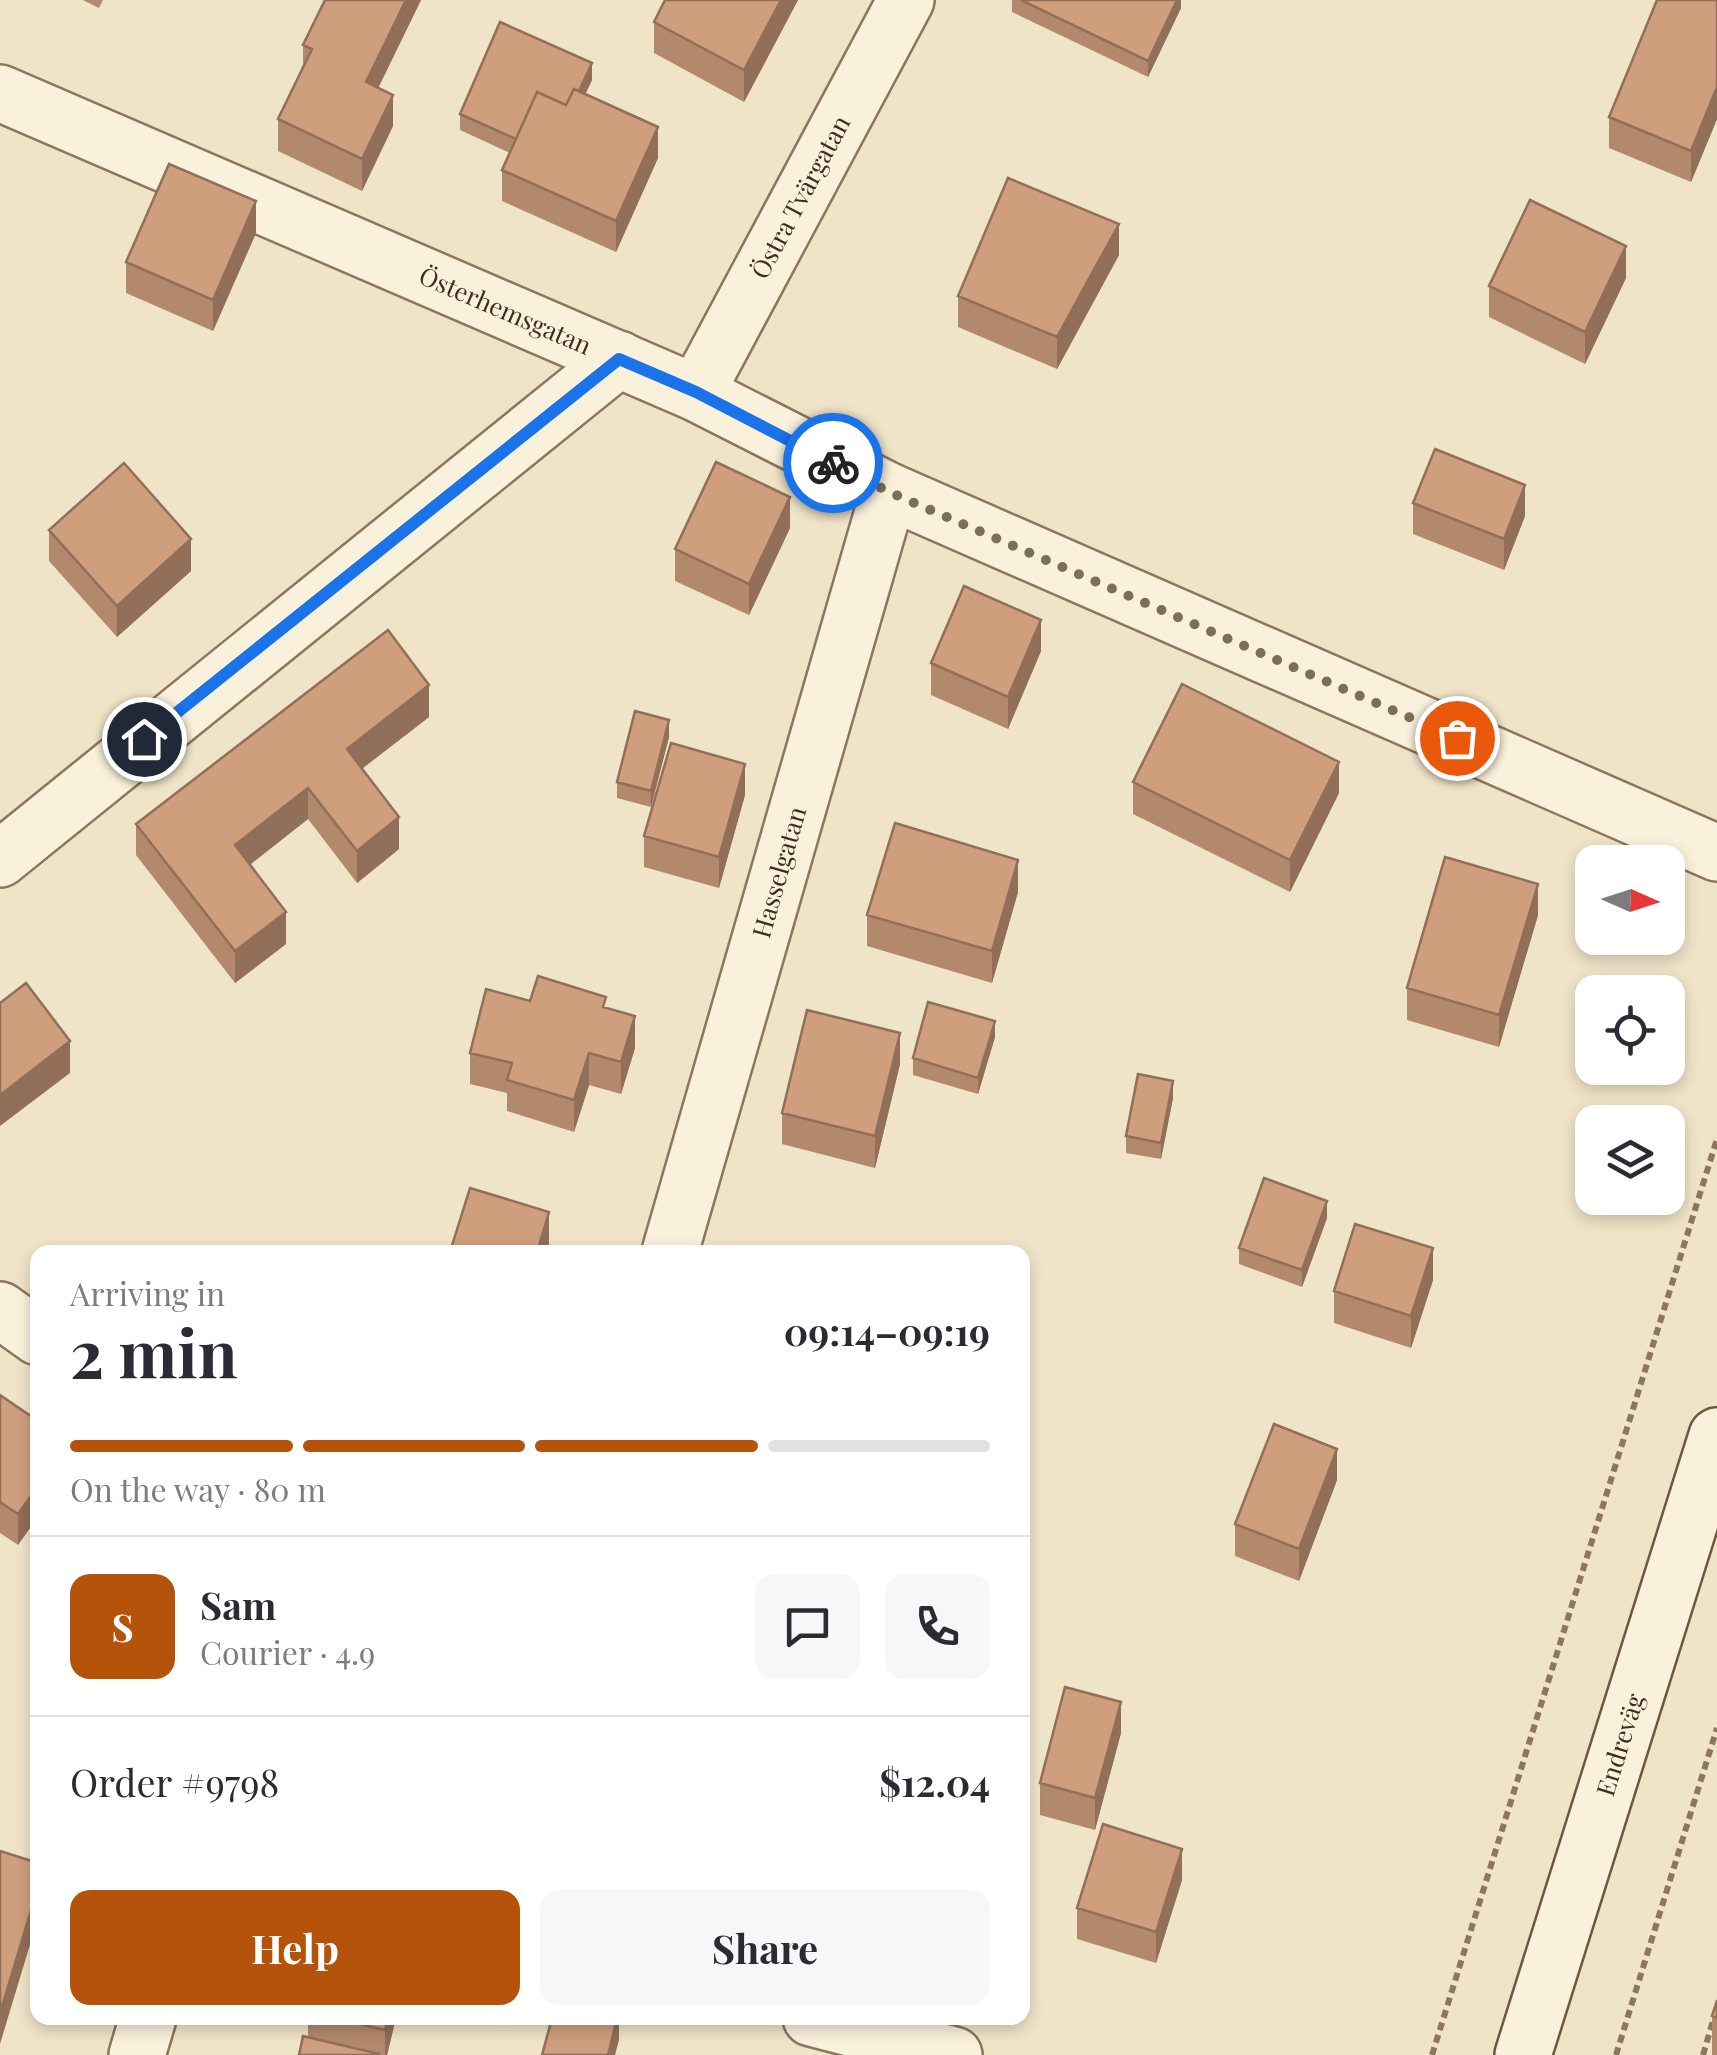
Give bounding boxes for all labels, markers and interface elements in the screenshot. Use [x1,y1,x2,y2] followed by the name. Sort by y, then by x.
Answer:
[742,109,856,284] street label: Östra Tvärgatan
[415,258,597,361] street label: Österhemsgatan
[783,413,883,513] courier
[806,436,861,491] icon: bike
[1415,696,1500,781] pin
[102,697,187,782] pin
[1430,711,1485,766] icon: bag
[117,712,172,767] icon: home
[743,802,812,941] street label: Hasselgatan
[1575,845,1685,955] north arrow
[1575,845,1685,1215] map controls
[1575,975,1685,1085] button: locate
[1575,1105,1685,1215] button: layers
[70,1271,225,1314] text: Arriving in
[784,1305,990,1356] text: 09:14–09:19
[70,1308,238,1394] text: 2 min
[70,1467,326,1510] text: On the way · 80 m
[755,1574,860,1679] button: chat
[885,1574,990,1679] button: phone
[200,1579,276,1630] text: Sam
[111,1601,134,1652] text: S
[200,1630,375,1673] text: Courier · 4.9
[1587,1688,1651,1800] street label: Endreväg
[70,1756,279,1807] text: Order #9798
[879,1756,990,1807] text: $12.04
[70,1890,520,2005] button: Help
[540,1890,990,2005] button: Share

